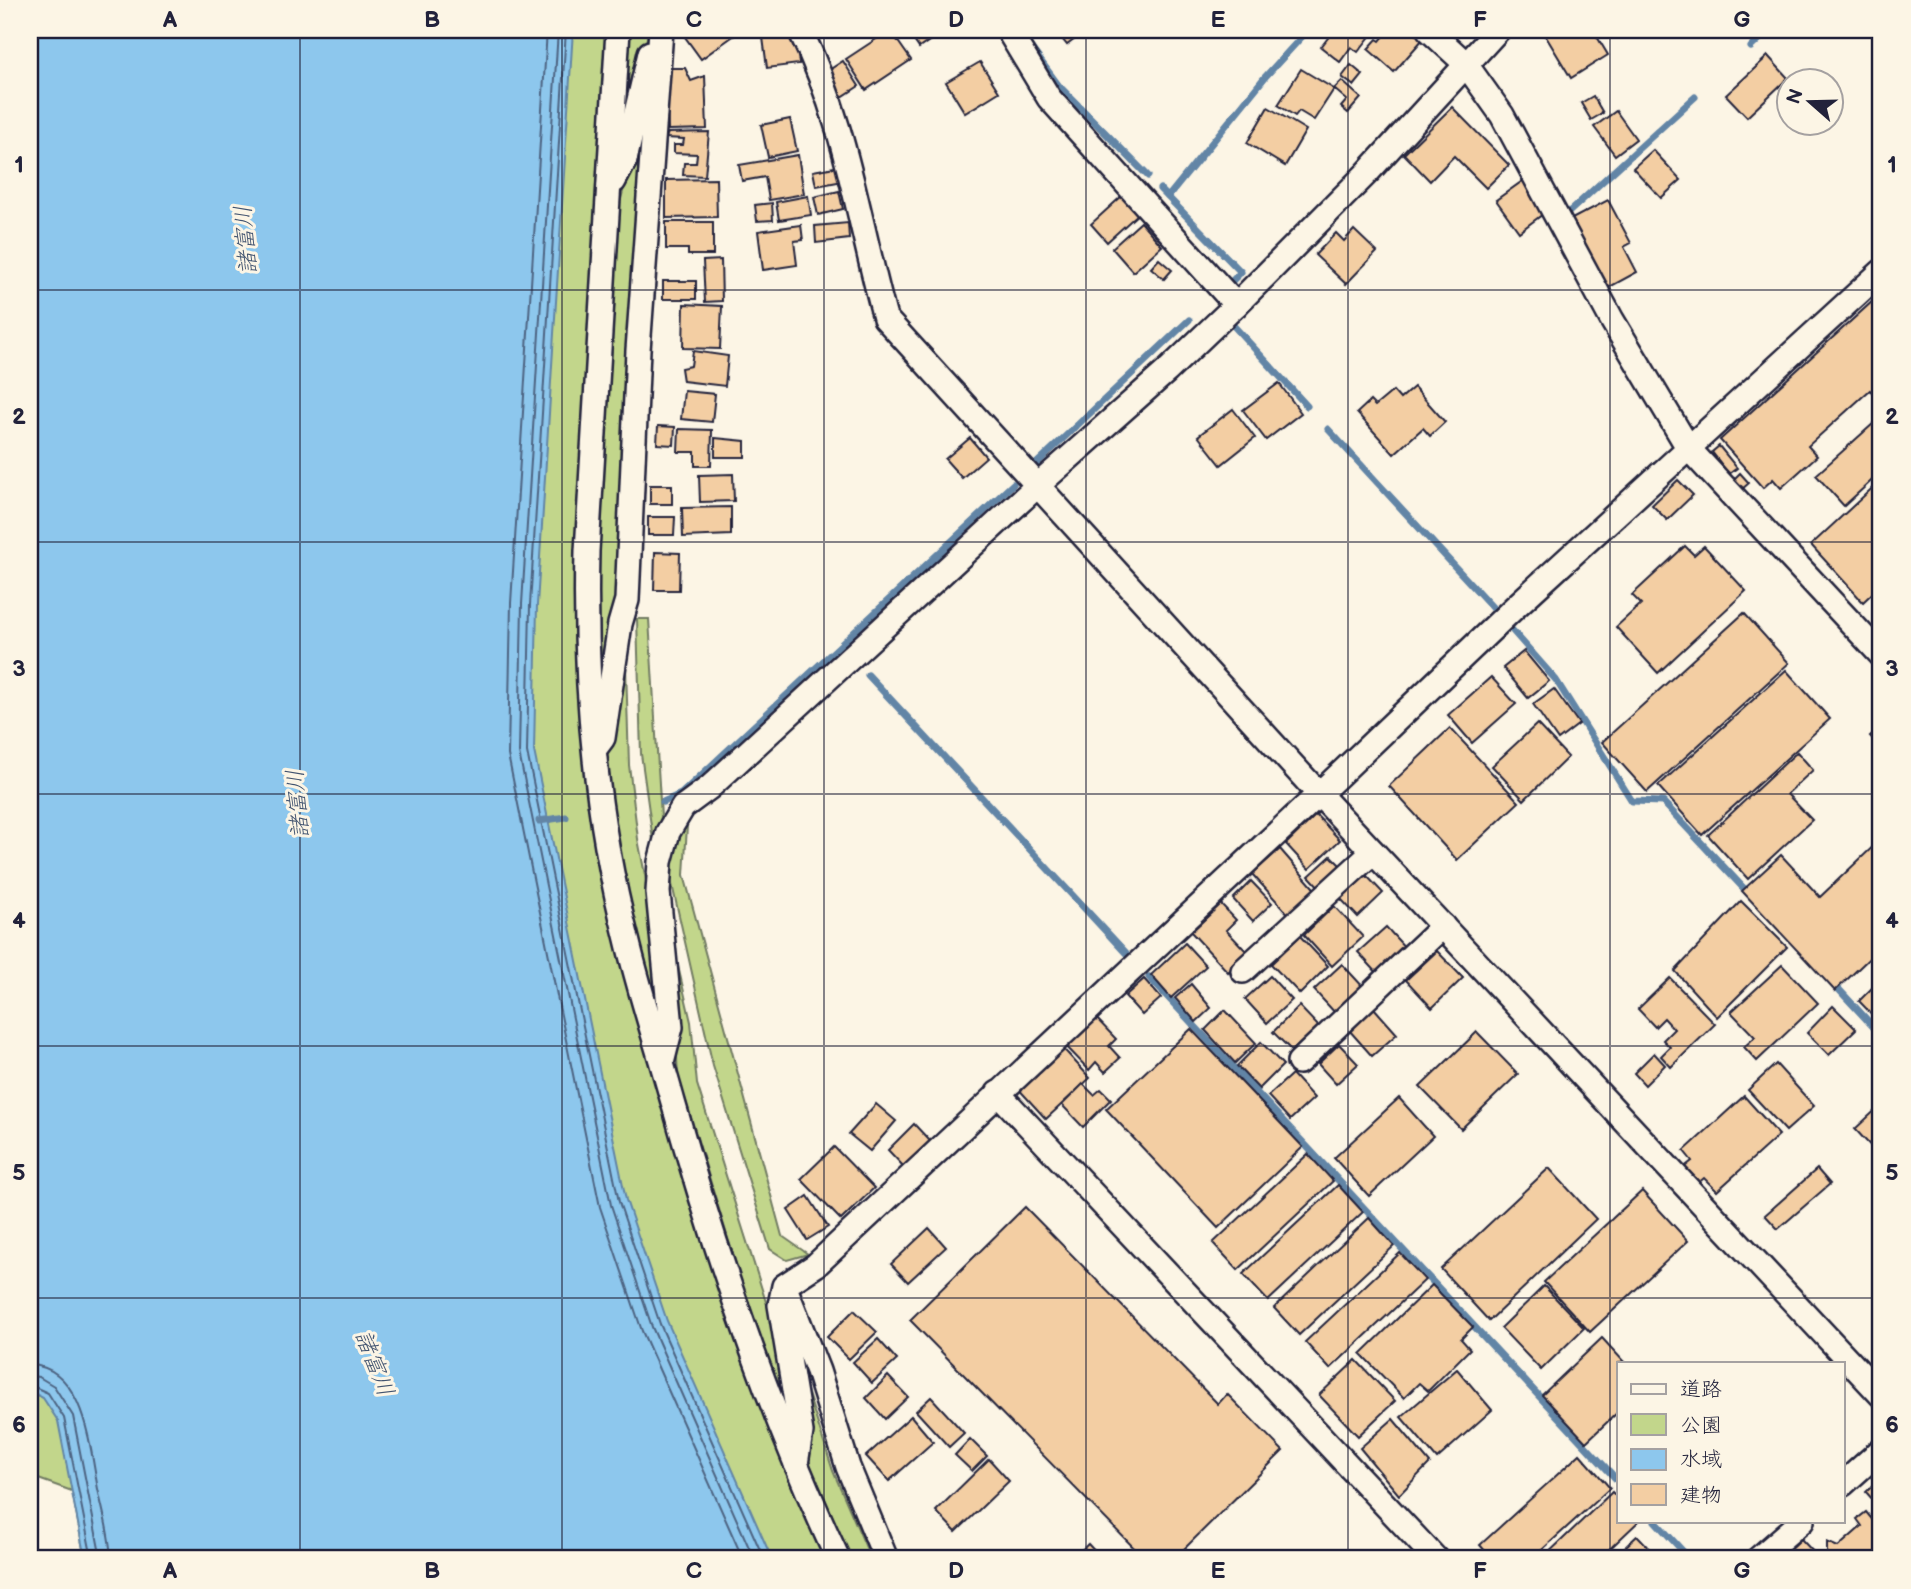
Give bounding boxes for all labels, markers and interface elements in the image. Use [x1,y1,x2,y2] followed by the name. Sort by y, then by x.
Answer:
[162,6,178,34] text: A
[424,6,440,34] text: B
[686,6,702,34] text: C
[948,6,964,34] text: D
[1211,6,1226,34] text: E
[1473,6,1487,34] text: F
[1734,6,1751,34] text: G
[1774,66,1844,136] north arrow
[1782,86,1809,107] text: N
[14,151,24,179] text: 1
[1887,151,1897,179] text: 1
[229,204,263,276] water label: 諸富川
[12,403,26,431] text: 2
[1885,403,1899,431] text: 2
[12,655,26,683] text: 3
[1885,655,1899,683] text: 3
[281,768,315,840] water label: 諸富川
[12,907,26,935] text: 4
[1885,907,1899,935] text: 4
[12,1159,26,1187] text: 5
[1885,1159,1899,1187] text: 5
[349,1326,400,1401] water label: 諸富川
[1617,1362,1844,1522] legend
[1680,1377,1722,1402] text: 道路
[12,1411,26,1439] text: 6
[1885,1411,1899,1439] text: 6
[1680,1413,1722,1438] text: 公園
[1680,1447,1722,1472] text: 水域
[1680,1483,1722,1508] text: 建物
[162,1557,178,1585] text: A
[424,1557,440,1585] text: B
[686,1557,702,1585] text: C
[948,1557,964,1585] text: D
[1211,1557,1226,1585] text: E
[1473,1557,1487,1585] text: F
[1734,1557,1751,1585] text: G

